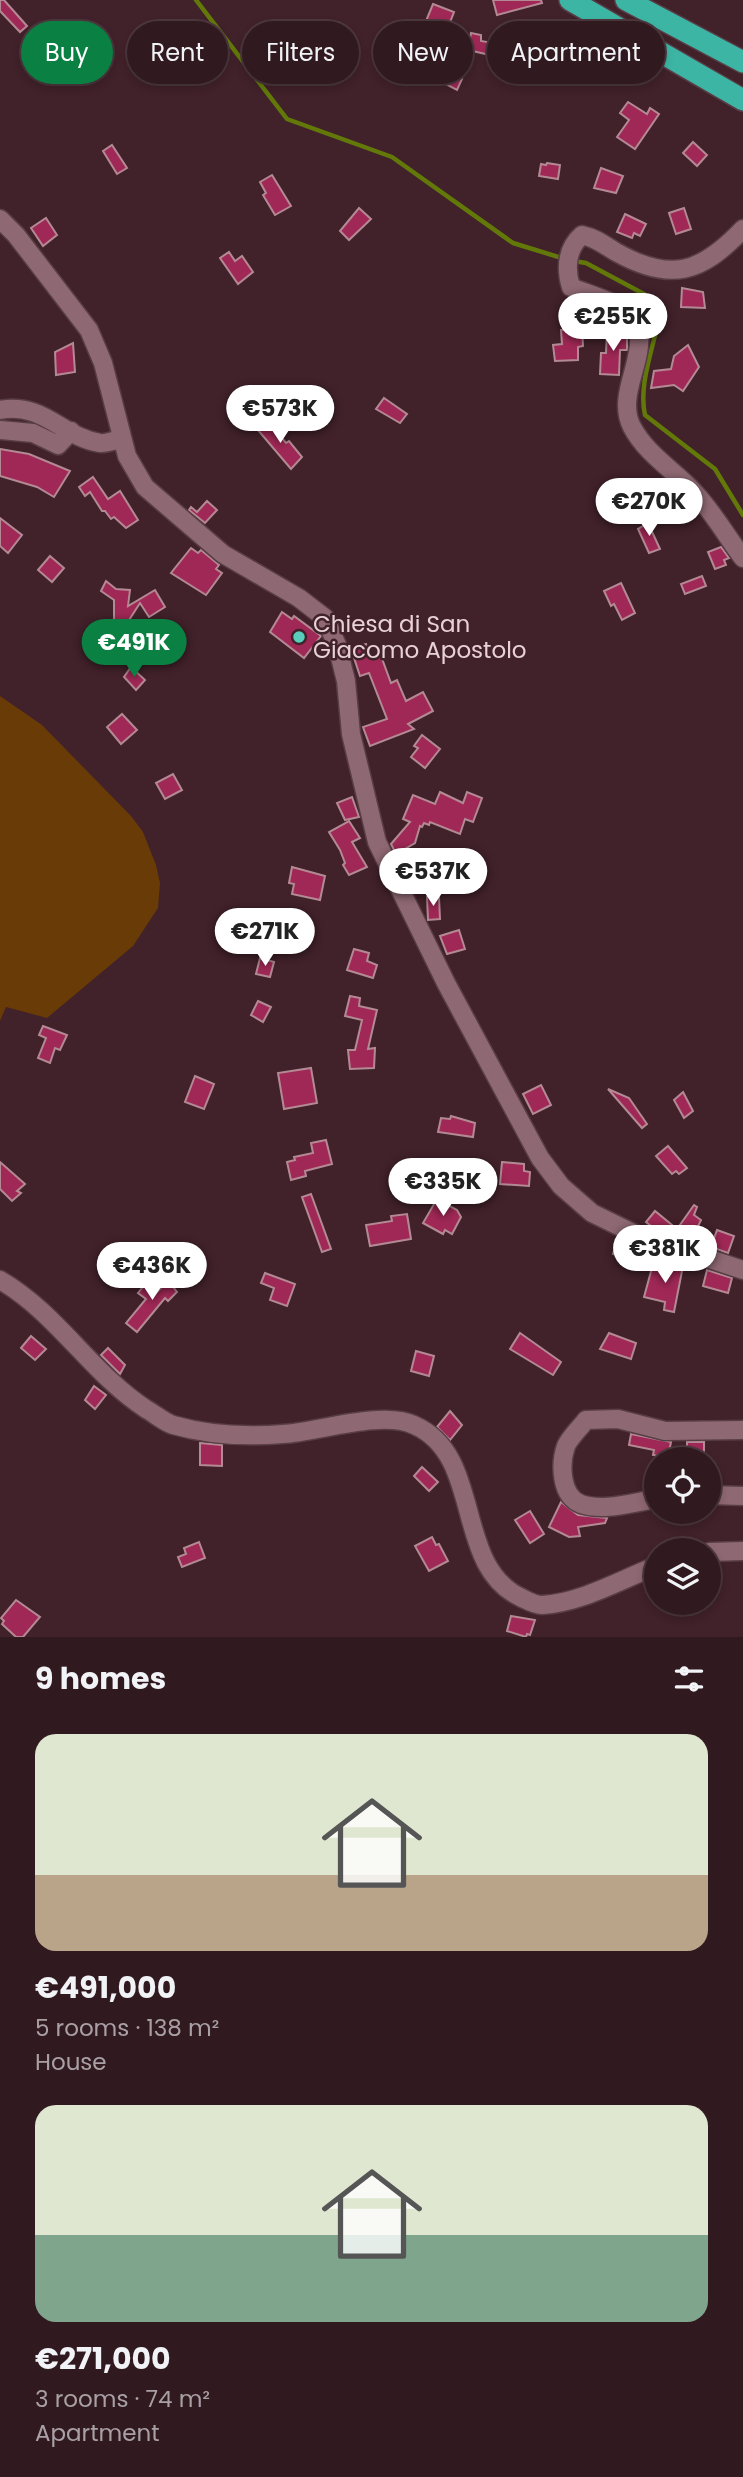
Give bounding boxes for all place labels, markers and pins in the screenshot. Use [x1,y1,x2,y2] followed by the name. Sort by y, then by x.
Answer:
[564,294,662,353] pin: €255K
[231,386,329,445] pin: €573K
[600,478,698,538] pin: €270K
[313,608,527,666] place label: Chiesa di San Giacomo Apostolo
[85,620,183,679] pin: €491K
[291,629,307,645] marker: Chiesa di San Giacomo Apostolo
[384,848,482,908] pin: €537K
[216,908,314,968] pin: €271K
[394,1158,492,1218] pin: €335K
[616,1226,714,1285] pin: €381K
[103,1242,201,1302] pin: €436K

